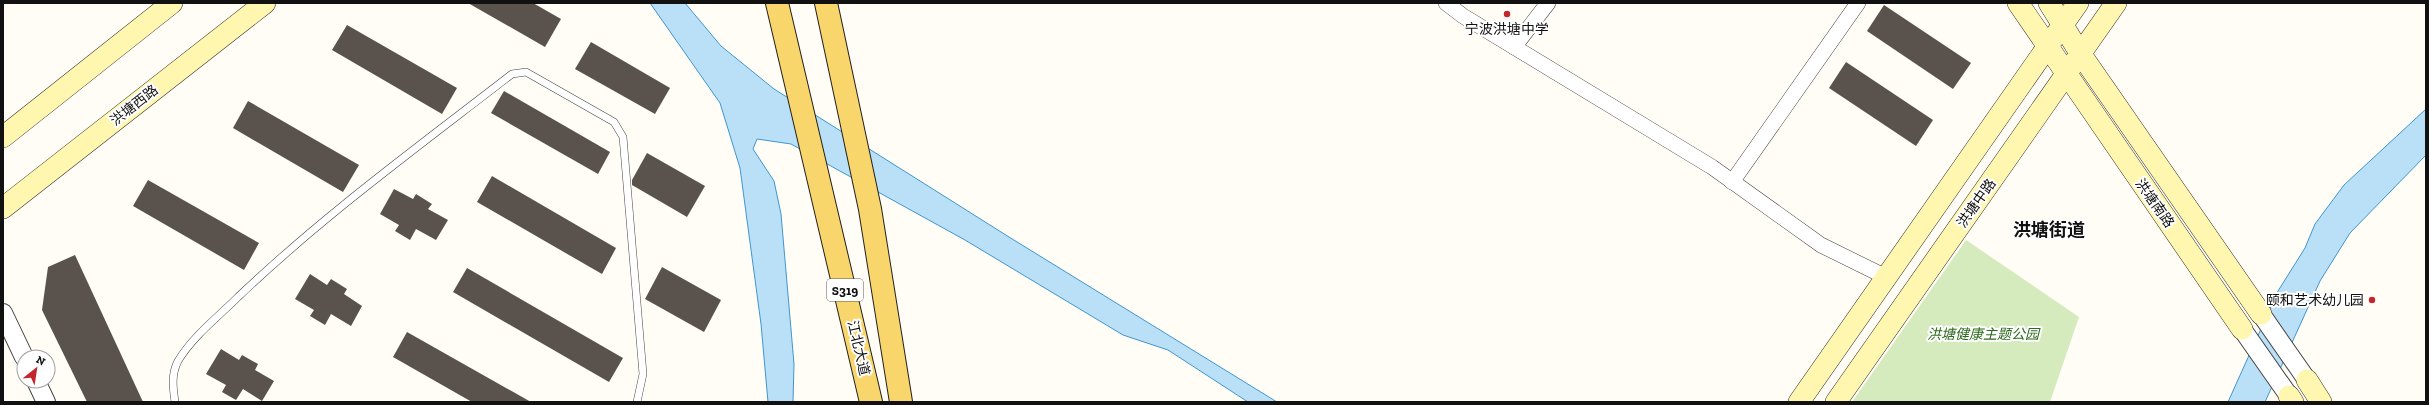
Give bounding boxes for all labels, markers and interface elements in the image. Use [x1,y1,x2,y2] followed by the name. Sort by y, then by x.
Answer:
[1502,9,1512,19] marker: 宁波洪塘中学
[1465,21,1549,38] place label: 宁波洪塘中学
[107,81,162,129] street label: 洪塘西路
[1953,175,1999,231] street label: 洪塘中路
[2132,175,2178,231] street label: 洪塘南路
[2013,219,2085,241] district label: 洪塘街道
[827,279,863,301] road number: S319
[2266,292,2364,309] place label: 颐和艺术幼儿园
[2367,295,2377,305] marker: 颐和艺术幼儿园
[844,319,873,377] street label: 江北大道
[1927,326,2041,343] park label: 洪塘健康主题公园
[16,349,56,389] north arrow
[34,353,48,369] text: N

